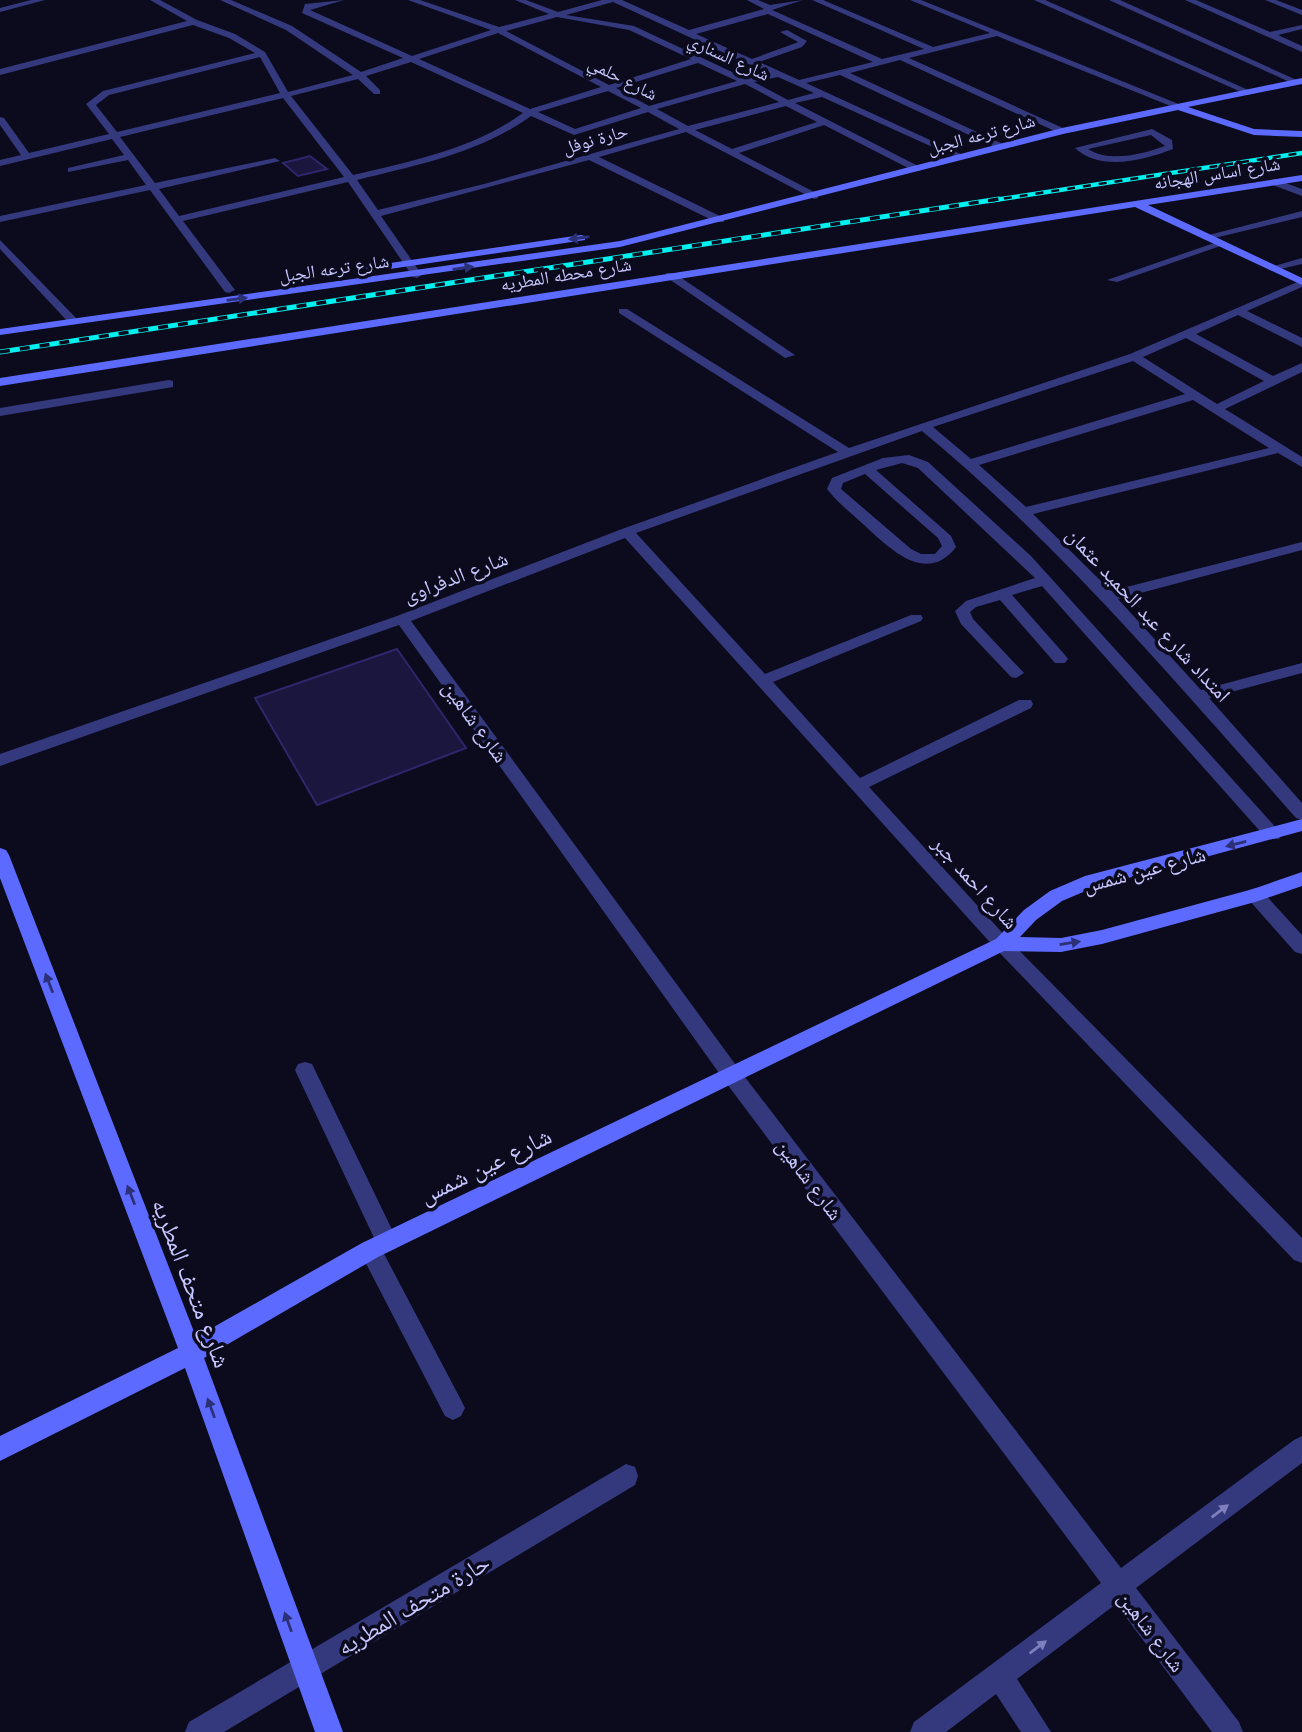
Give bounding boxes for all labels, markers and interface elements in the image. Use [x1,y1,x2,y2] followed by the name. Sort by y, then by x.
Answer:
[683,28,773,89] street label: شارع السناري
[583,51,662,108] street label: شارع حلمي
[925,109,1037,159] street label: شارع ترعه الجبل
[560,119,630,159] street label: حارة نوفل
[1152,152,1282,194] street label: شارع اساس الهجانه
[568,233,590,244] one-way arrow
[278,249,390,287] street label: شارع ترعه الجبل
[499,252,633,296] street label: شارع محطه المطريه
[452,262,474,273] one-way arrow
[227,294,249,305] one-way arrow
[1061,521,1237,707] street label: امتداد شارع عبد الحميد عثمان
[399,544,511,609] street label: شارع الدفراوى
[437,675,515,768] street label: شارع شاهين
[926,829,1025,935] street label: شارع احمد جبر
[1225,839,1247,850] one-way arrow
[1080,840,1208,899] street label: شارع عين شمس
[1059,937,1081,948] one-way arrow
[44,972,55,993] one-way arrow
[414,1120,557,1211] street label: شارع عين شمس
[770,1133,849,1225] street label: شارع شاهين
[125,1185,136,1206] one-way arrow
[145,1194,238,1372] street label: شارع متحف المطريه
[205,1398,216,1419] one-way arrow
[1210,1503,1228,1518] one-way arrow
[331,1547,495,1661] street label: حارة متحف المطريه
[1112,1585,1191,1677] street label: شارع شاهين
[283,1612,294,1633] one-way arrow
[1029,1641,1047,1655] one-way arrow

